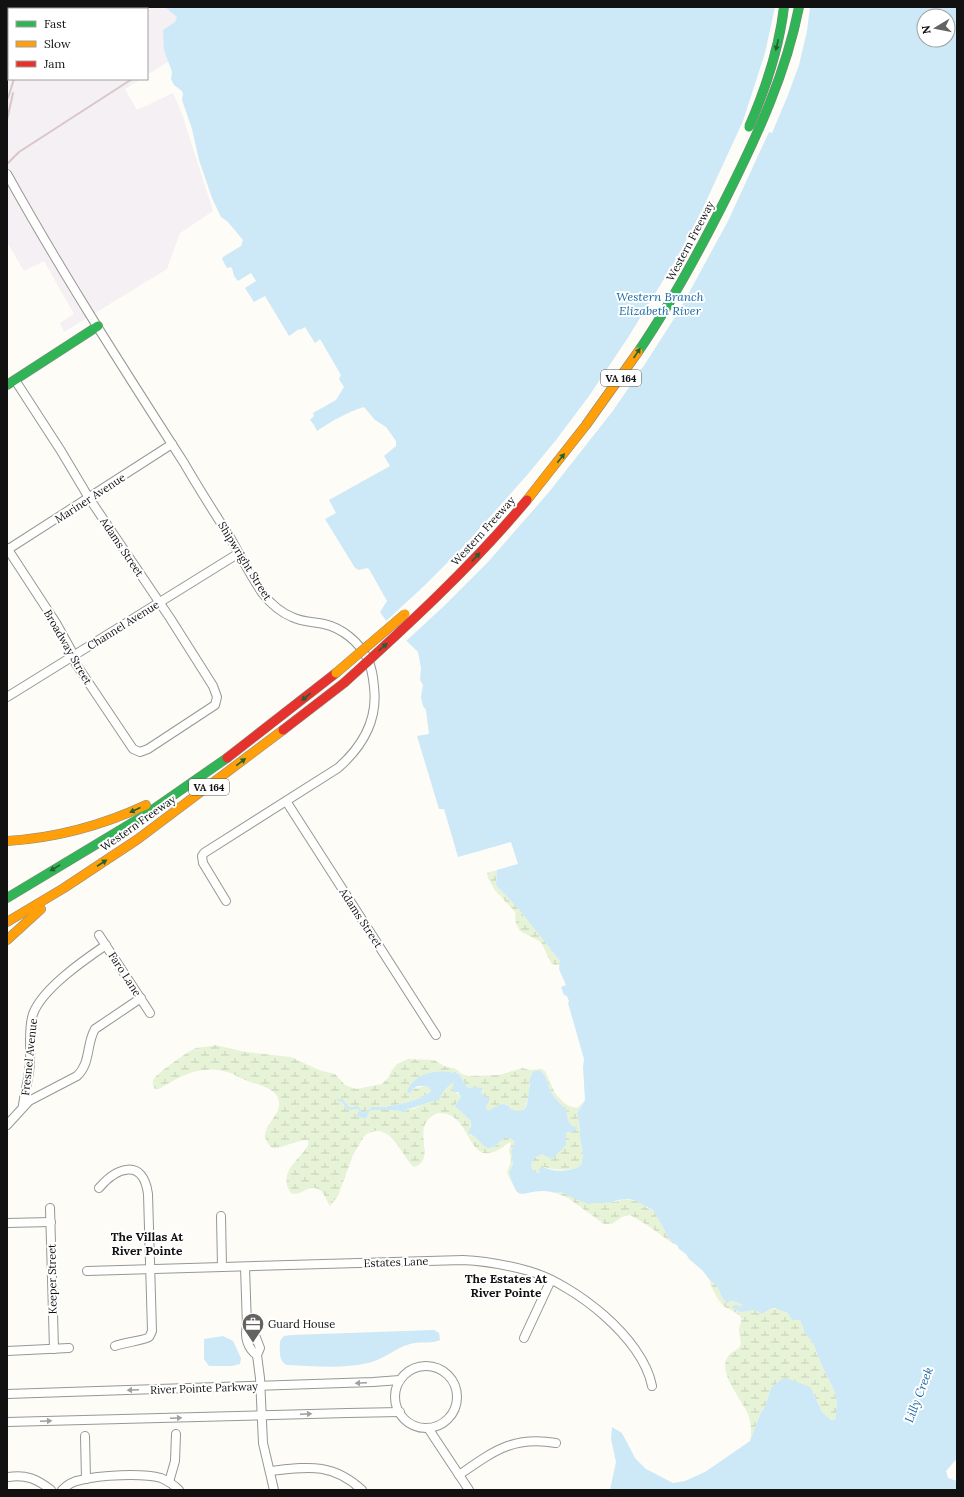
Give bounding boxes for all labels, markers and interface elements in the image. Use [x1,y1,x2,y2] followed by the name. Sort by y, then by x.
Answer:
[8,8,148,80] legend
[916,8,956,48] north arrow
[44,16,67,31] text: Fast
[918,24,934,35] text: N
[44,36,71,51] text: Slow
[774,39,780,51] one-way arrow
[43,56,65,71] text: Jam
[663,198,717,283] street label: Western Freeway
[616,289,704,318] water label: Western Branch Elizabeth River
[634,347,641,359] one-way arrow
[601,370,641,386] road number: VA 164
[557,453,565,464] one-way arrow
[52,470,128,526] street label: Mariner Avenue
[448,493,518,569] street label: Western Freeway
[97,514,147,580] street label: Adams Street
[215,519,275,604] street label: Shipwright Street
[471,552,481,562] one-way arrow
[84,597,162,653] street label: Channel Avenue
[41,607,95,688] street label: Broadway Street
[378,643,388,652] one-way arrow
[300,693,311,702] one-way arrow
[236,758,247,766] one-way arrow
[189,779,229,795] road number: VA 164
[98,792,178,854] street label: Western Freeway
[129,807,140,813] one-way arrow
[97,859,107,867] one-way arrow
[49,865,61,872] one-way arrow
[336,885,386,951] street label: Adams Street
[105,949,145,999] street label: Faro Lane
[18,1018,40,1096] street label: Fresnel Avenue
[111,1229,184,1258] district label: The Villas At River Pointe
[44,1243,60,1314] street label: Keeper Street
[363,1254,429,1270] street label: Estates Lane
[465,1271,548,1300] district label: The Estates At River Pointe
[240,1311,266,1344] office icon: Guard House
[268,1317,335,1331] place label: Guard House
[901,1365,936,1425] water label: Lilly Creek
[150,1379,258,1397] street label: River Pointe Parkway
[355,1379,367,1386] one-way arrow
[126,1387,139,1393] one-way arrow
[300,1411,313,1417] one-way arrow
[170,1414,182,1421] one-way arrow
[40,1418,53,1424] one-way arrow

